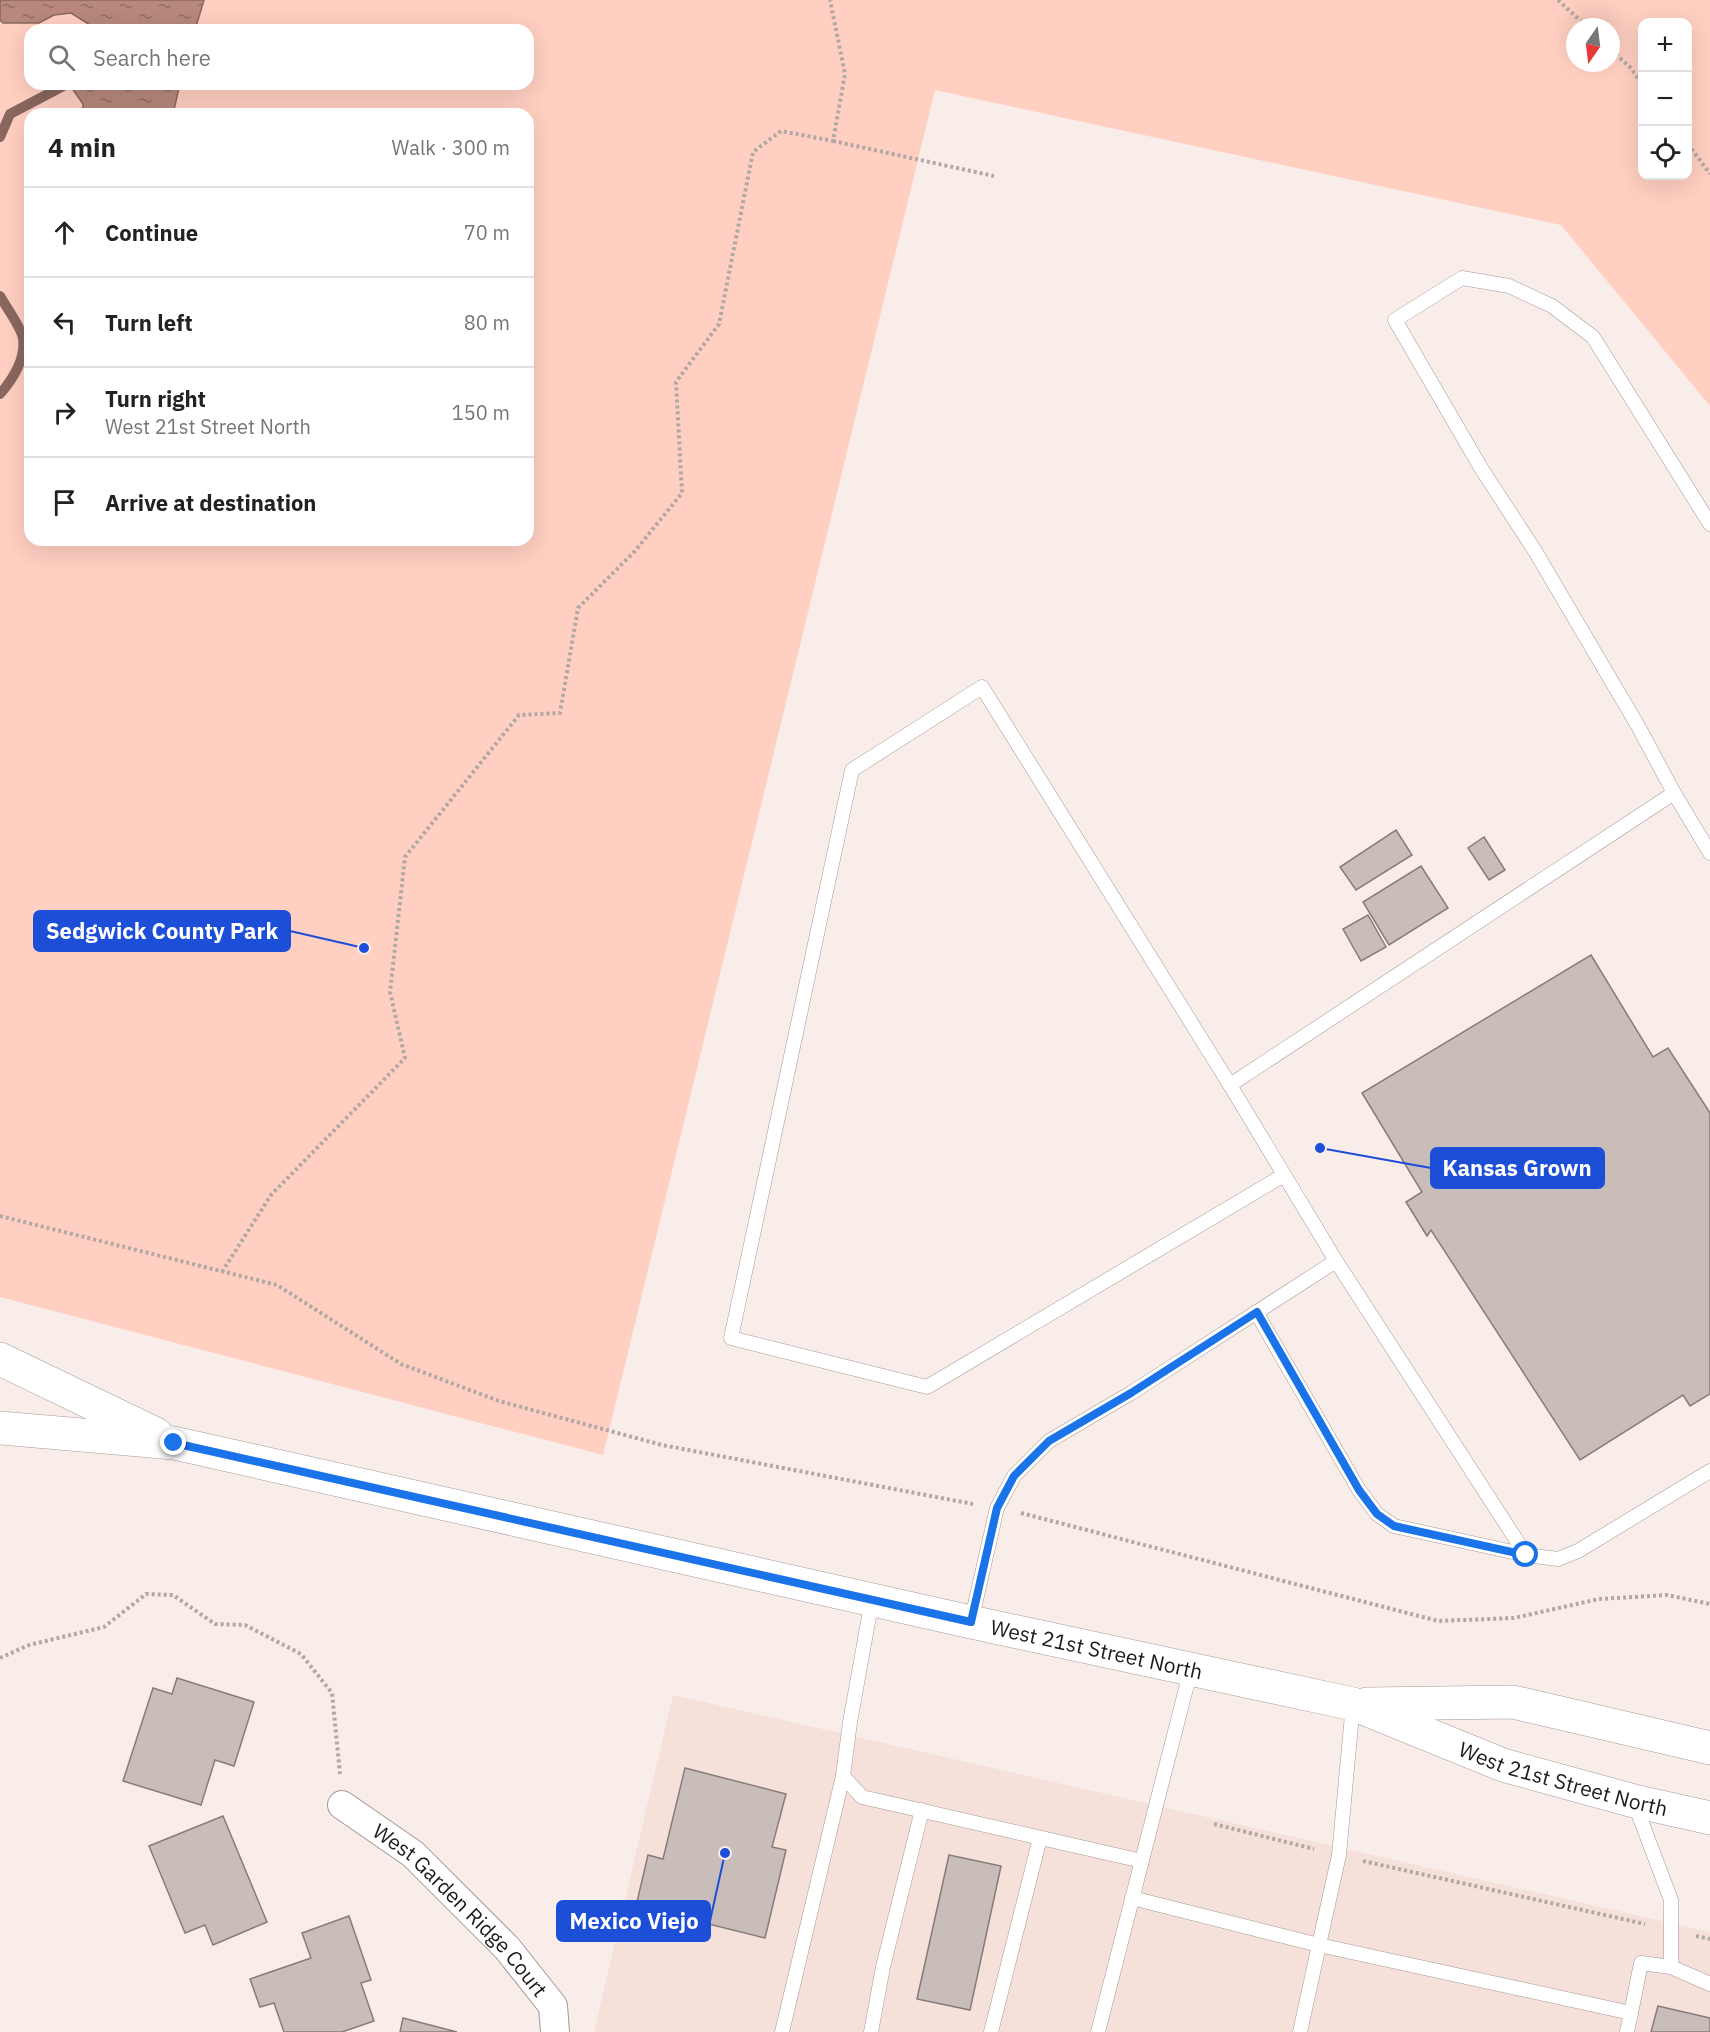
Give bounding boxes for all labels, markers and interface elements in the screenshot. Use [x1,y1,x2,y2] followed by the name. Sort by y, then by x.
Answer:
[1566,18,1620,72] north arrow
[1638,18,1692,180] map controls
[1638,18,1692,72] button: +
[24,24,534,90] search box
[45,41,78,74] icon: search
[93,43,211,72] text: Search here
[1638,72,1692,126] button: −
[1638,126,1692,180] button: locate
[48,130,116,164] text: 4 min
[392,134,510,161] text: Walk · 300 m
[48,216,81,249] icon: ahead
[105,218,198,247] text: Continue
[464,219,510,246] text: 70 m
[48,306,81,339] icon: left
[105,308,193,337] text: Turn left
[464,309,510,336] text: 80 m
[105,384,206,413] text: Turn right
[48,396,81,429] icon: right
[452,399,510,426] text: 150 m
[105,413,311,440] text: West 21st Street North
[48,486,81,519] icon: arrive
[105,488,316,517] text: Arrive at destination
[34,911,290,951] callout: Sedgwick County Park
[46,916,278,945] text: Sedgwick County Park
[1431,1148,1604,1188] callout: Kansas Grown
[1442,1153,1592,1182] text: Kansas Grown
[160,1429,186,1455] route end
[1512,1541,1538,1567] route start
[988,1613,1205,1685] street label: West 21st Street North
[1455,1735,1670,1822] street label: West 21st Street North
[368,1817,554,2002] street label: West Garden Ridge Court
[557,1901,710,1941] callout: Mexico Viejo
[569,1906,699,1935] text: Mexico Viejo

